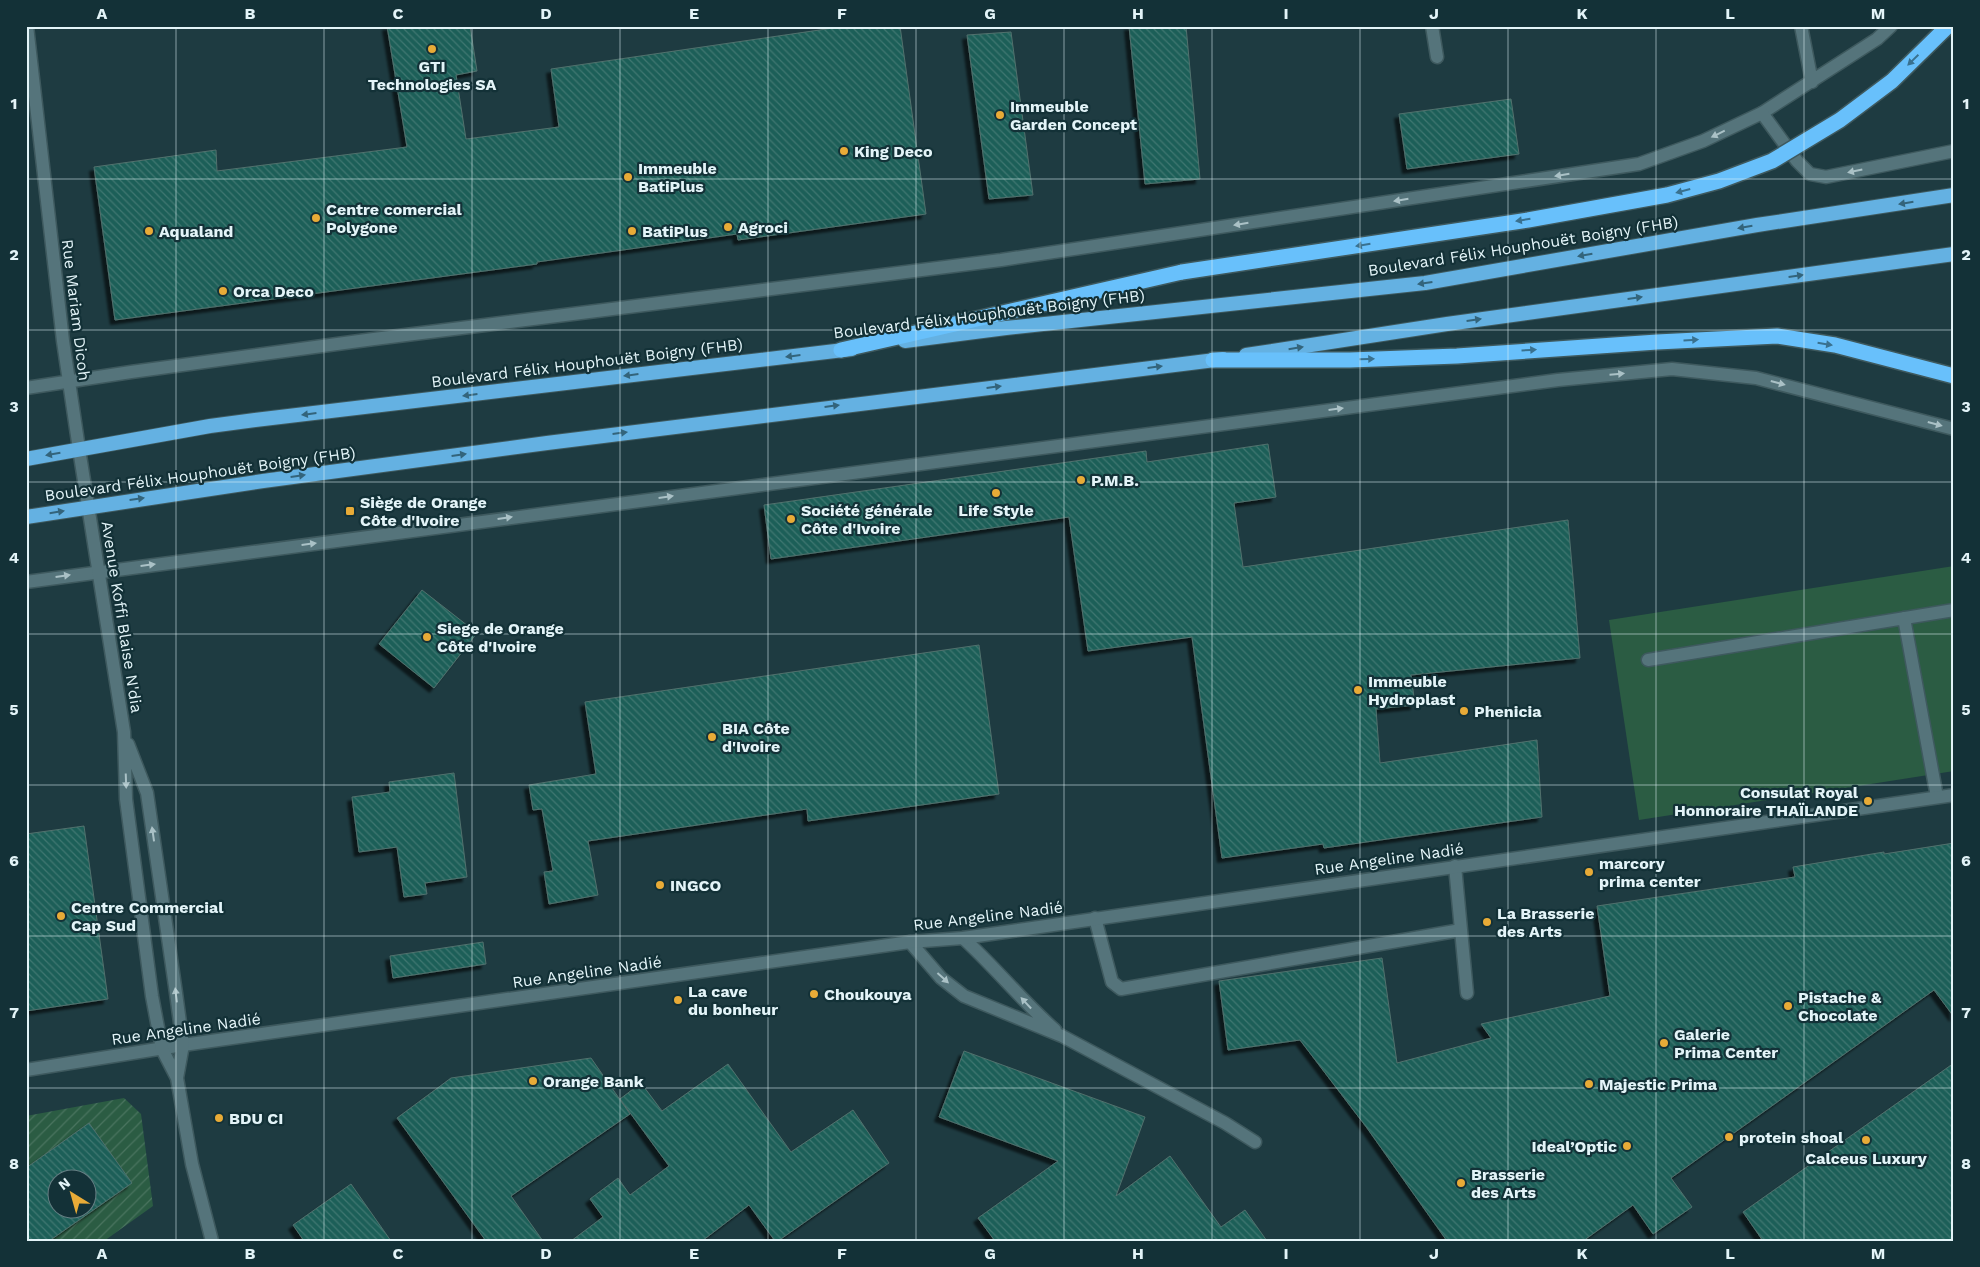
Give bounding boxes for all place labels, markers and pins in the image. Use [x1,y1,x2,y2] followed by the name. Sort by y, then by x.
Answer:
[426,43,438,55] marker: GTI Technologies SA
[368,57,496,94] place label: GTI Technologies SA
[1010,97,1137,134] place label: Immeuble Garden Concept
[994,109,1006,121] marker: Immeuble Garden Concept
[854,142,933,161] place label: King Deco
[838,145,850,157] marker: King Deco
[638,159,717,196] place label: Immeuble BatiPlus
[622,171,634,183] marker: Immeuble BatiPlus
[326,200,462,237] place label: Centre comercial Polygone
[310,212,322,224] marker: Centre comercial Polygone
[738,218,788,237] place label: Agroci
[722,221,734,233] marker: Agroci
[159,222,233,241] place label: Aqualand
[642,222,708,241] place label: BatiPlus
[143,225,155,237] marker: Aqualand
[626,225,638,237] marker: BatiPlus
[233,282,314,301] place label: Orca Deco
[217,285,229,297] marker: Orca Deco
[1091,471,1139,490] place label: P.M.B.
[1075,474,1087,486] marker: P.M.B.
[990,487,1002,499] marker: Life Style
[360,493,487,530] place label: Siège de Orange Côte d'Ivoire
[801,501,933,538] place label: Société générale Côte d'Ivoire
[958,501,1034,520] place label: Life Style
[344,505,356,517] marker: Siège de Orange Côte d'Ivoire
[785,513,797,525] marker: Société générale Côte d'Ivoire
[437,619,564,656] place label: Siege de Orange Côte d'Ivoire
[421,631,433,643] marker: Siege de Orange Côte d'Ivoire
[1368,672,1455,709] place label: Immeuble Hydroplast
[1352,684,1364,696] marker: Immeuble Hydroplast
[1474,702,1542,721] place label: Phenicia
[1458,705,1470,717] marker: Phenicia
[722,719,790,756] place label: BIA Côte d'Ivoire
[706,731,718,743] marker: BIA Côte d'Ivoire
[1674,783,1859,820] place label: Consulat Royal Honnoraire THAÏLANDE
[1862,795,1874,807] marker: Consulat Royal Honnoraire THAÏLANDE
[1599,854,1701,891] place label: marcory prima center
[1583,866,1595,878] marker: marcory prima center
[670,876,721,895] place label: INGCO
[654,879,666,891] marker: INGCO
[71,898,224,935] place label: Centre Commercial Cap Sud
[1497,904,1594,941] place label: La Brasserie des Arts
[55,910,67,922] marker: Centre Commercial Cap Sud
[1481,916,1493,928] marker: La Brasserie des Arts
[688,982,778,1019] place label: La cave du bonheur
[824,985,912,1004] place label: Choukouya
[808,988,820,1000] marker: Choukouya
[1798,988,1882,1025] place label: Pistache & Chocolate
[672,994,684,1006] marker: La cave du bonheur
[1782,1000,1794,1012] marker: Pistache & Chocolate
[1674,1025,1778,1062] place label: Galerie Prima Center
[1658,1037,1670,1049] marker: Galerie Prima Center
[543,1072,644,1091] place label: Orange Bank
[527,1075,539,1087] marker: Orange Bank
[1599,1075,1718,1094] place label: Majestic Prima
[1583,1078,1595,1090] marker: Majestic Prima
[229,1109,283,1128] place label: BDU CI
[213,1112,225,1124] marker: BDU CI
[1739,1128,1844,1147] place label: protein shoal
[1723,1131,1735,1143] marker: protein shoal
[1860,1134,1872,1146] marker: Calceus Luxury
[1532,1137,1617,1156] place label: Ideal’Optic
[1621,1140,1633,1152] marker: Ideal’Optic
[1805,1149,1928,1168] place label: Calceus Luxury
[1471,1165,1545,1202] place label: Brasserie des Arts
[1455,1177,1467,1189] marker: Brasserie des Arts

